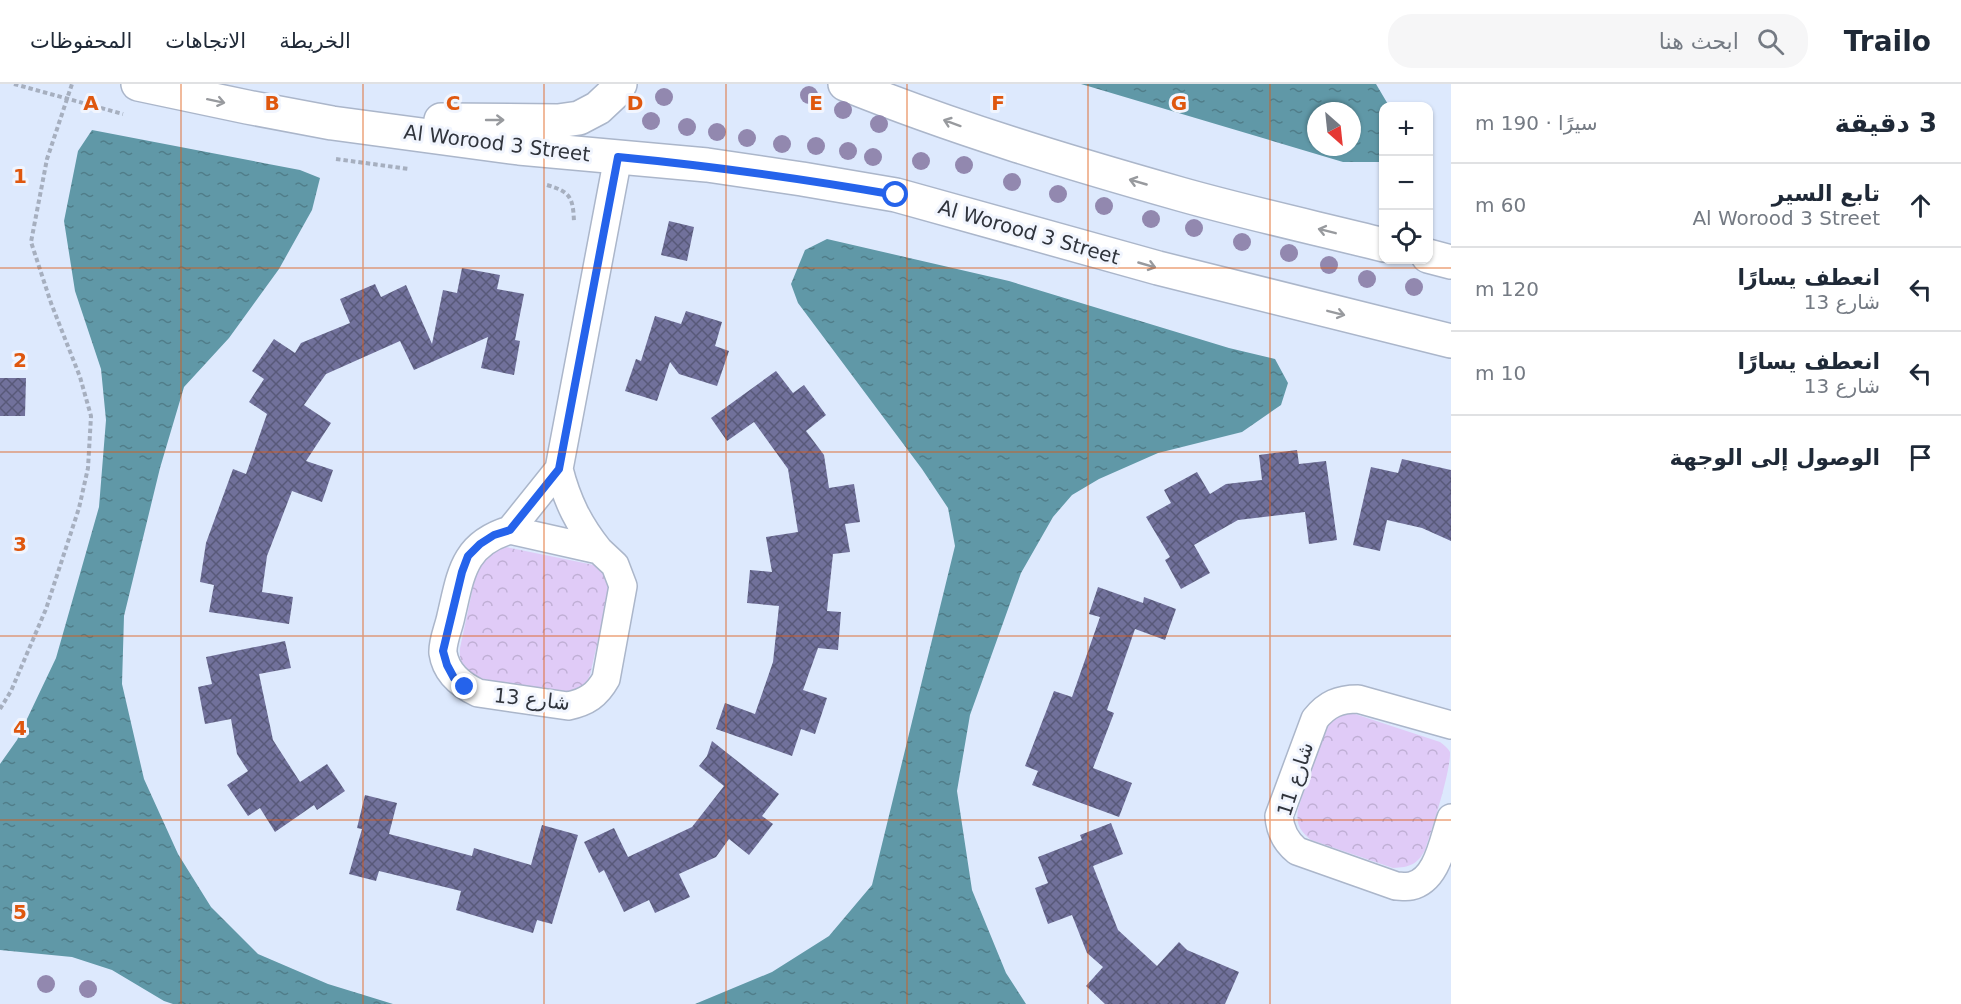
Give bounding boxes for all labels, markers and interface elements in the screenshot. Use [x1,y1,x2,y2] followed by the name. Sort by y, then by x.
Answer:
[1388,14,1808,68] search box
[1754,25,1787,58] icon: search
[1844,25,1931,58] text: Trailo
[30,29,132,53] text: المحفوظات
[165,29,246,53] text: الاتجاهات
[279,29,351,53] text: الخريطة
[1659,29,1739,54] text: ابحث هنا
[83,91,99,115] text: A
[264,91,280,115] text: B
[446,91,460,115] text: C
[627,91,643,115] text: D
[809,91,823,115] text: E
[991,91,1005,115] text: F
[1171,91,1187,115] text: G
[206,96,225,107] one-way arrow
[1307,102,1361,156] north arrow
[1379,102,1433,264] map controls
[1379,102,1433,156] button: +
[1834,108,1937,138] text: 3 دقيقة
[1475,111,1598,135] text: سيرًا · 190 m
[484,114,504,126] one-way arrow
[943,117,962,128] one-way arrow
[402,120,592,166] street label: Al Worood 3 Street
[1379,156,1433,210] button: −
[13,164,27,188] text: 1
[1129,176,1148,187] one-way arrow
[882,181,908,207] route start
[1772,181,1880,206] text: تابع السير
[1904,189,1937,222] icon: ahead
[1475,193,1526,217] text: 60 m
[936,195,1123,269] street label: Al Worood 3 Street
[1692,206,1880,230] text: Al Worood 3 Street
[1379,210,1433,264] button: locate
[1318,224,1337,236] one-way arrow
[1137,260,1156,271] one-way arrow
[1737,265,1880,290] text: انعطف يسارًا
[1904,273,1937,306] icon: left
[1475,277,1539,301] text: 120 m
[1804,290,1880,314] text: شارع 13
[1327,307,1346,319] one-way arrow
[13,348,27,372] text: 2
[1737,349,1880,374] text: انعطف يسارًا
[1904,357,1937,390] icon: left
[1475,361,1526,385] text: 10 m
[1804,374,1880,398] text: شارع 13
[1904,441,1937,474] icon: arrive
[1670,445,1880,470] text: الوصول إلى الوجهة
[13,532,27,556] text: 3
[451,673,477,699] route end
[493,683,571,715] street label: شارع 13
[13,716,27,740] text: 4
[1272,739,1318,819] street label: شارع 11
[13,900,27,924] text: 5

